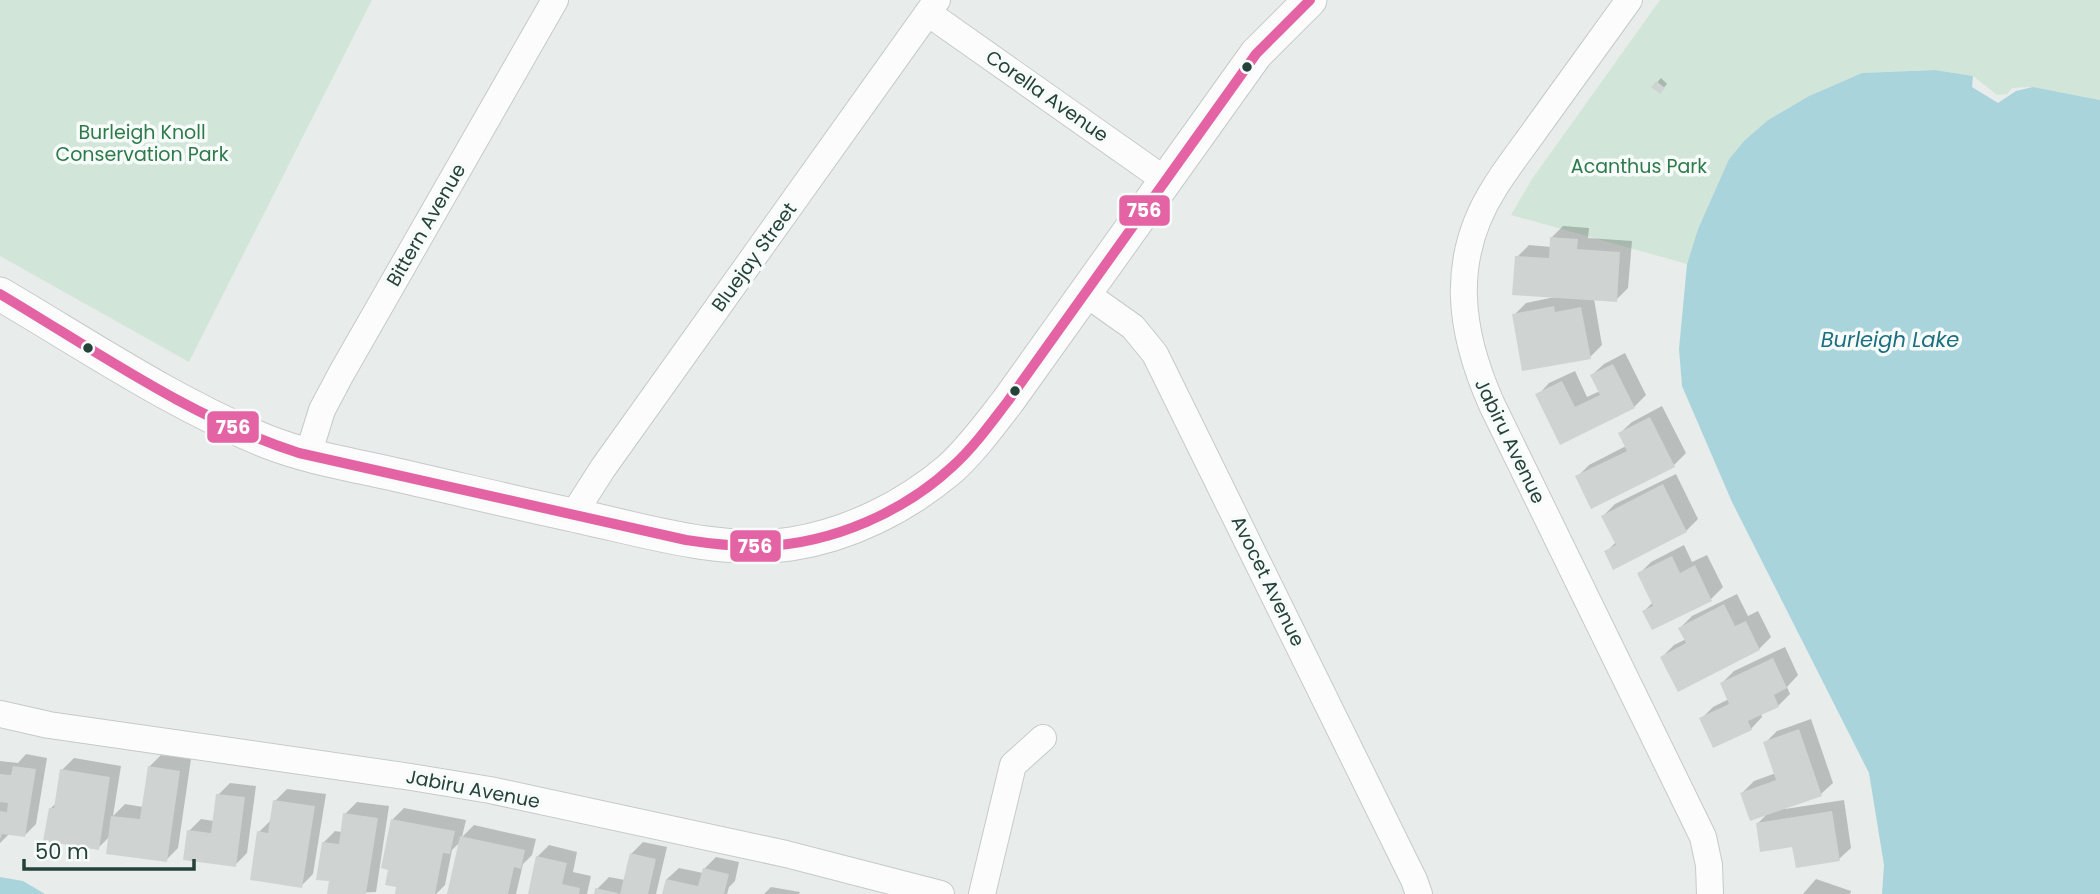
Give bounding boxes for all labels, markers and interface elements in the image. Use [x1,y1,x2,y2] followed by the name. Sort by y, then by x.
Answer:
[980,44,1114,148] street label: Corella Avenue
[1240,60,1254,74] unlabelled marker
[56,119,229,168] park label: Burleigh Knoll Conservation Park
[1571,153,1707,180] park label: Acanthus Park
[380,159,472,291] street label: Bittern Avenue
[1118,194,1171,227] line badge: 756
[705,197,803,317] street label: Bluejay Street
[1127,197,1161,224] text: 756
[1821,325,1959,354] water label: Burleigh Lake
[81,341,95,355] unlabelled marker
[1468,374,1552,508] street label: Jabiru Avenue
[1008,384,1022,398] unlabelled marker
[206,410,260,444] line badge: 756
[216,414,250,441] text: 756
[1225,511,1311,651] street label: Avocet Avenue
[729,529,782,563] line badge: 756
[738,533,772,560] text: 756
[404,763,542,815] street label: Jabiru Avenue
[24,828,194,872] scale bar
[35,837,89,866] text: 50 m

